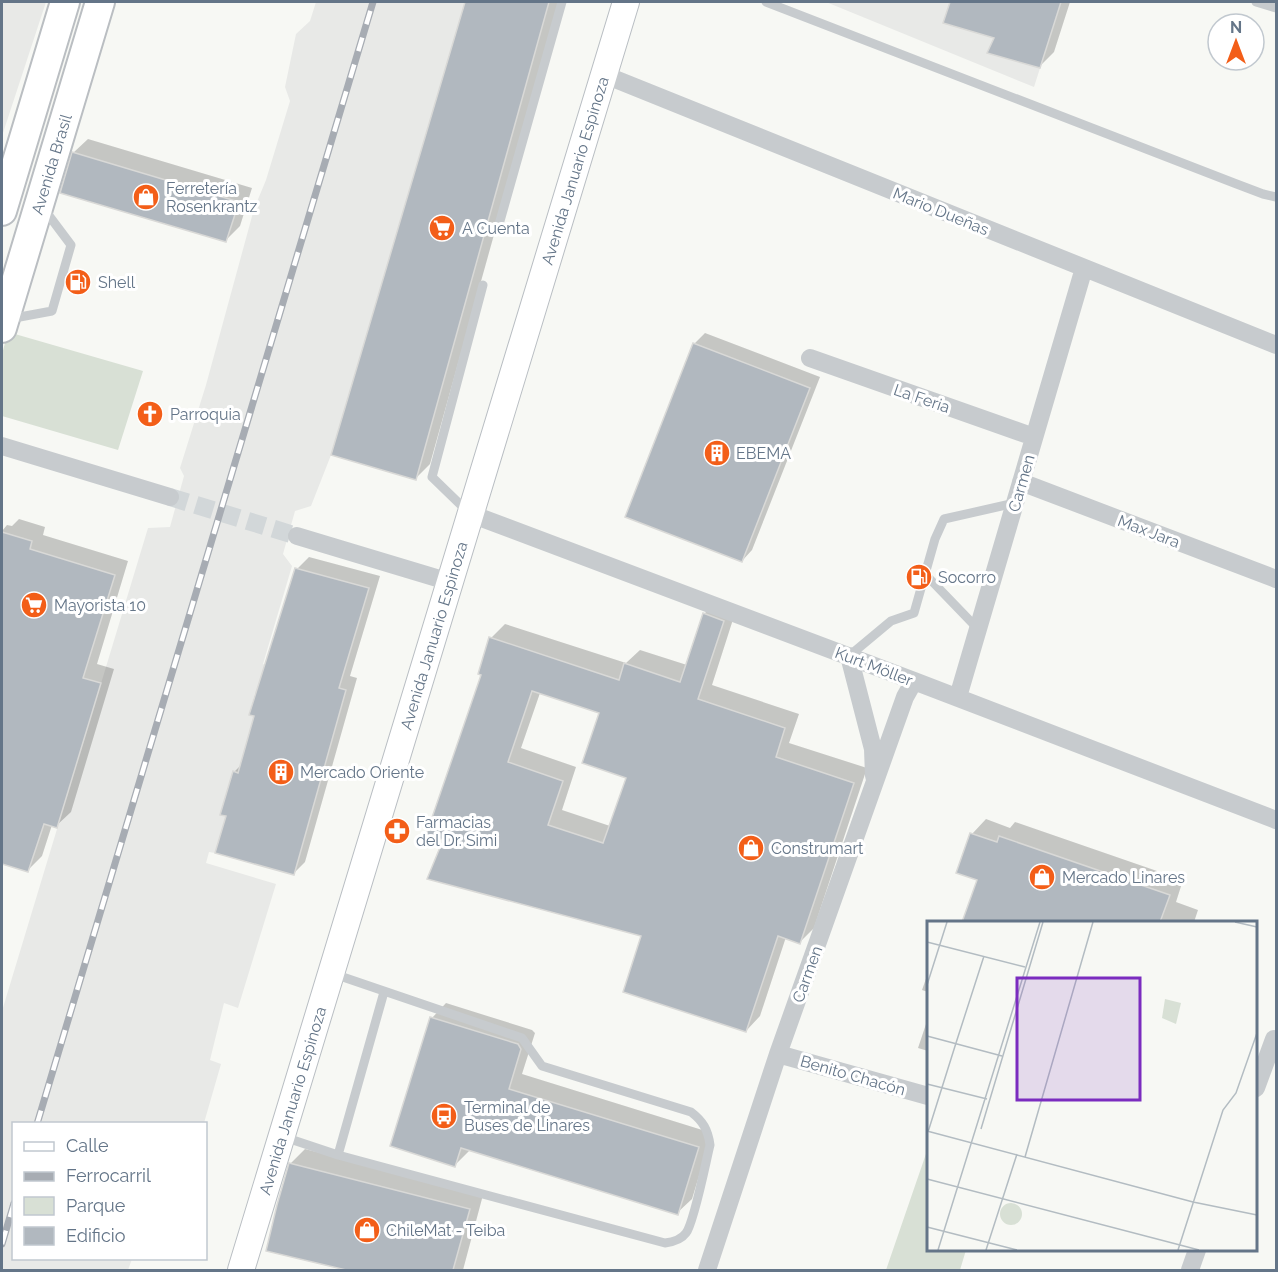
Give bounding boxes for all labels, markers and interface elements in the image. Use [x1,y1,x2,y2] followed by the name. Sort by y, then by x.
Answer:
[1206,12,1266,72] north arrow
[1230,18,1242,37] text: N
[538,74,613,267] street label: Avenida Januario Espinoza
[28,111,76,217] street label: Avenida Brasil
[166,179,258,216] place label: Ferretería Rosenkrantz
[131,182,161,212] shop icon: Ferretería Rosenkrantz
[890,184,992,239] street label: Mario Dueñas
[427,213,457,243] supermarket icon: A Cuenta
[462,219,530,238] place label: A Cuenta
[63,267,93,297] fuel station icon: Shell
[98,273,136,292] place label: Shell
[891,380,952,417] street label: La Feria
[135,399,165,429] church icon: Parroquia
[170,405,241,424] place label: Parroquia
[702,438,732,468] building icon: EBEMA
[736,444,791,463] place label: EBEMA
[1004,452,1039,514] street label: Carmen
[1115,511,1183,552] street label: Max Jara
[397,539,472,732] street label: Avenida Januario Espinoza
[904,562,934,592] fuel station icon: Socorro
[938,568,996,587] place label: Socorro
[19,590,49,620] supermarket icon: Mayorista 10
[54,596,146,615] place label: Mayorista 10
[832,643,916,690] street label: Kurt Möller
[266,757,296,787] building icon: Mercado Oriente
[300,763,424,782] place label: Mercado Oriente
[416,813,497,850] place label: Farmacias del Dr. Simi
[382,816,412,846] pharmacy icon: Farmacias del Dr. Simi
[736,833,766,863] shop icon: Construmart
[771,839,864,858] place label: Construmart
[1027,862,1057,892] shop icon: Mercado Linares
[1062,868,1185,887] place label: Mercado Linares
[927,921,1257,1251] inset map
[788,943,826,1005] street label: Carmen
[255,1004,330,1197] street label: Avenida Januario Espinoza
[798,1051,908,1100] street label: Benito Chacón
[464,1098,590,1135] place label: Terminal de Buses de Linares
[429,1101,459,1131] bus stop icon: Terminal de Buses de Linares
[12,1122,207,1260] legend
[66,1135,109,1156] text: Calle
[66,1165,151,1186] text: Ferrocarril
[66,1195,126,1216] text: Parque
[352,1215,382,1245] shop icon: ChileMat - Teiba
[386,1221,505,1240] place label: ChileMat - Teiba
[66,1225,126,1246] text: Edificio

